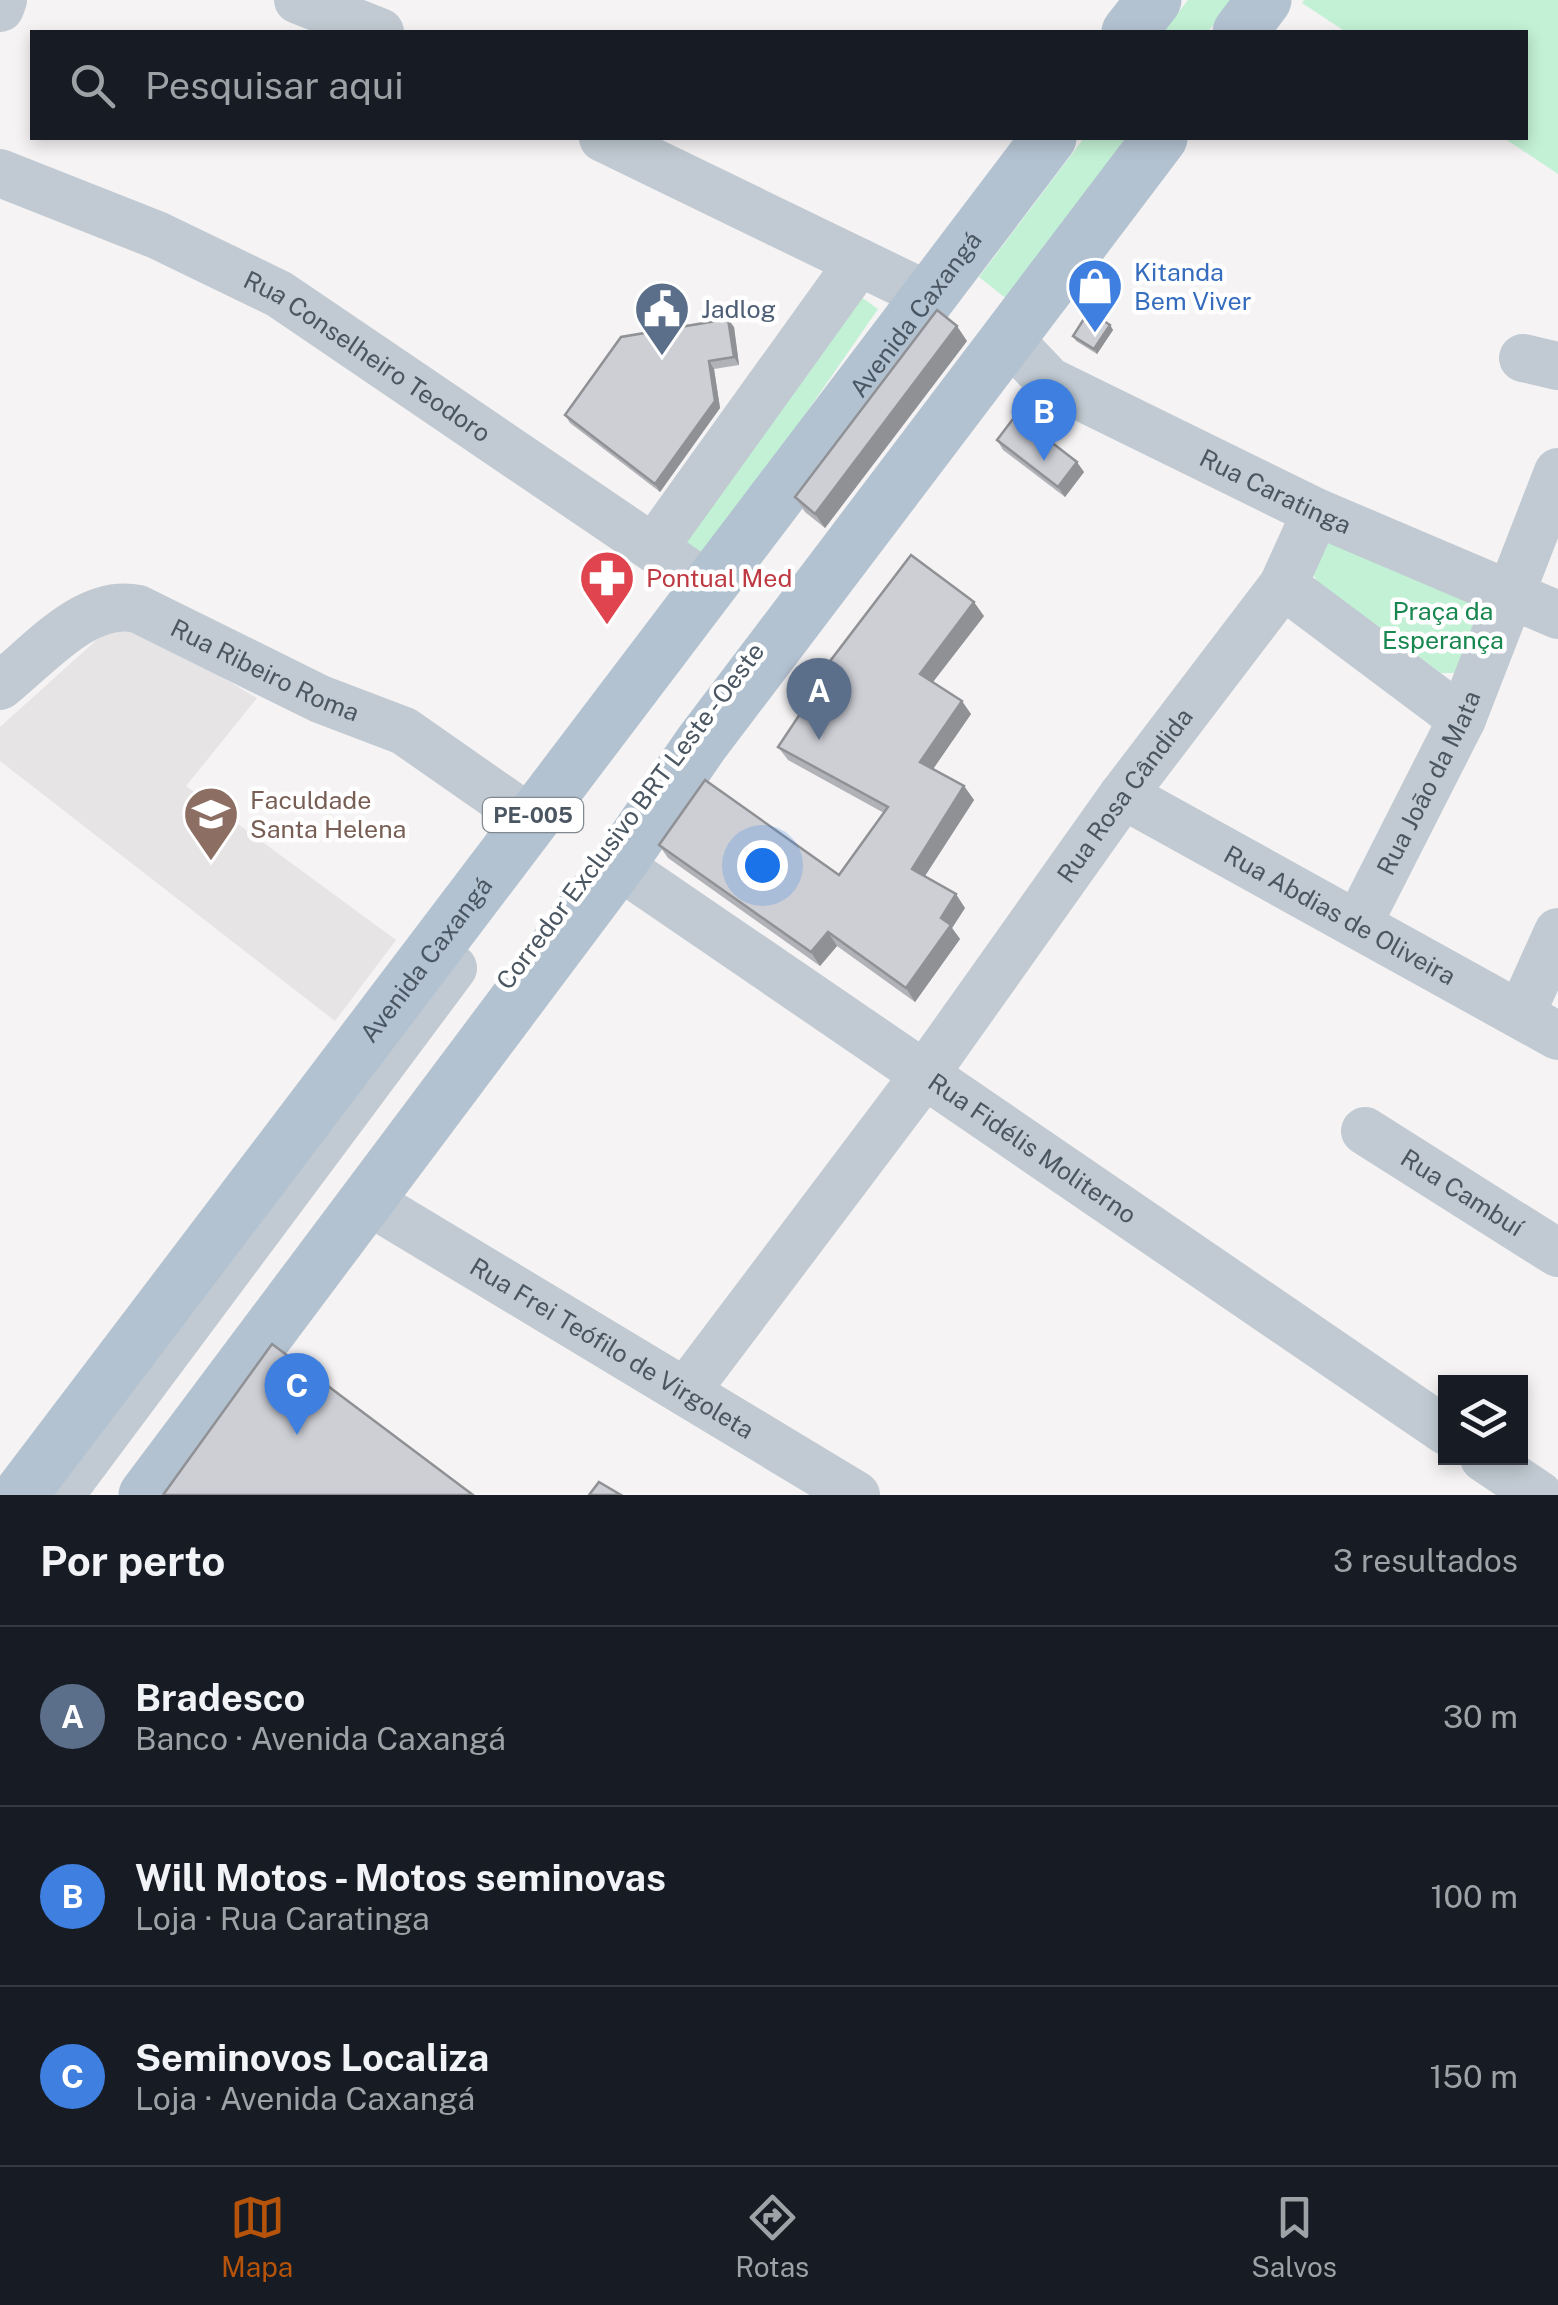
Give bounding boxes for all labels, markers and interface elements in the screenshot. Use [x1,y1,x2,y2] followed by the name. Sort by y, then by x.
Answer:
[30,30,1528,140] search box
[65,58,120,113] icon: search
[145,63,404,108] text: Pesquisar aqui
[843,225,988,403] street label: Avenida Caxangá
[1065,256,1125,335] shop icon: Kitanda Bem Viver
[1134,257,1251,316] place label: Kitanda Bem Viver
[239,264,496,448] street label: Rua Conselheiro Teodoro
[632,279,692,358] public building icon: Jadlog
[701,294,776,324] place label: Jadlog
[1012,378,1076,461] pin: B
[1195,442,1356,540] street label: Rua Caratinga
[577,548,637,627] pharmacy icon: Pontual Med
[646,563,792,593] place label: Pontual Med
[1382,596,1504,655] park label: Praça da Esperança
[166,613,363,728] street label: Rua Ribeiro Roma
[490,637,770,995] street label: Corredor Exclusivo BRT Leste - Oeste
[786,658,852,740] pin: A
[1370,686,1487,880] street label: Rua João da Mata
[1051,702,1199,888] street label: Rua Rosa Cândida
[181,784,241,863] school or university icon: Faculdade Santa Helena
[250,785,406,844] place label: Faculdade Santa Helena
[483,798,583,832] road number: PE-005
[1219,839,1461,991] street label: Rua Abdias de Oliveira
[737,840,788,891] your location
[354,871,498,1048] street label: Avenida Caxangá
[923,1067,1142,1230] street label: Rua Fidélis Moliterno
[1395,1143,1530,1243] street label: Rua Cambuí
[465,1251,760,1445] street label: Rua Frei Teófilo de Virgoleta
[264,1352,330,1435] pin: C
[1438,1375,1528,1465] map controls
[1438,1375,1528,1465] button: layers
[40,1536,225,1585] text: Por perto
[1333,1542,1518,1579] text: 3 resultados
[135,1675,305,1720] text: Bradesco
[61,1698,84,1735] text: A
[1443,1698,1518,1735] text: 30 m
[135,1720,506,1757] text: Banco · Avenida Caxangá
[135,1855,666,1900] text: Will Motos - Motos seminovas
[62,1878,83,1915] text: B
[1431,1878,1518,1915] text: 100 m
[135,1900,430,1937] text: Loja · Rua Caratinga
[135,2035,489,2080] text: Seminovos Localiza
[61,2058,84,2095] text: C
[1429,2058,1518,2095] text: 150 m
[135,2080,475,2117] text: Loja · Avenida Caxangá
[221,2190,293,2283] tab: Mapa
[735,2190,809,2283] tab: Rotas
[1251,2190,1337,2283] tab: Salvos

